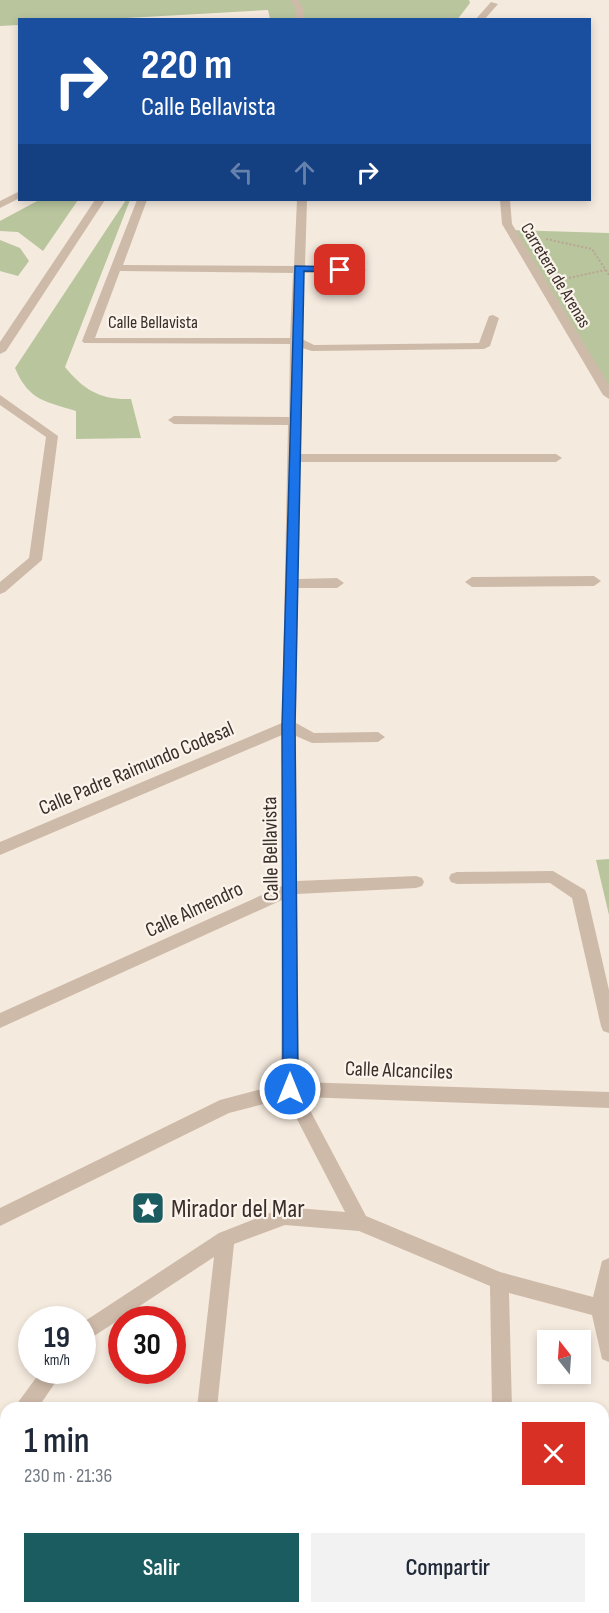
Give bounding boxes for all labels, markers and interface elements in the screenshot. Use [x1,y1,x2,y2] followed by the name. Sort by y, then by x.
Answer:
[141,40,232,91] text: 220 m
[42,42,120,120] icon: right
[141,91,276,123] text: Calle Bellavista
[225,156,258,189] icon: left
[288,156,321,189] icon: ahead
[351,156,384,189] icon: right
[516,219,595,332] street label: Carretera de Arenas
[314,244,365,295] pin
[323,253,356,286] icon: arrive
[108,312,198,333] street label: Calle Bellavista
[35,716,237,821] street label: Calle Padre Raimundo Codesal
[257,796,284,902] street label: Calle Bellavista
[141,876,247,943] street label: Calle Almendro
[345,1056,453,1085] street label: Calle Alcanciles
[258,1057,322,1121] position arrow
[130,1190,166,1226] place icon: Mirador del Mar
[171,1194,305,1225] place label: Mirador del Mar
[108,1306,186,1384] speed limit sign: 30
[44,1320,70,1356] text: 19
[537,1330,591,1384] north arrow
[537,1330,591,1384] map controls
[44,1351,70,1370] text: km/h
[24,1420,89,1463] text: 1 min
[522,1422,585,1485] button: close
[24,1464,112,1488] text: 230 m · 21:36
[24,1533,299,1602] button: Salir
[311,1533,585,1602] button: Compartir

